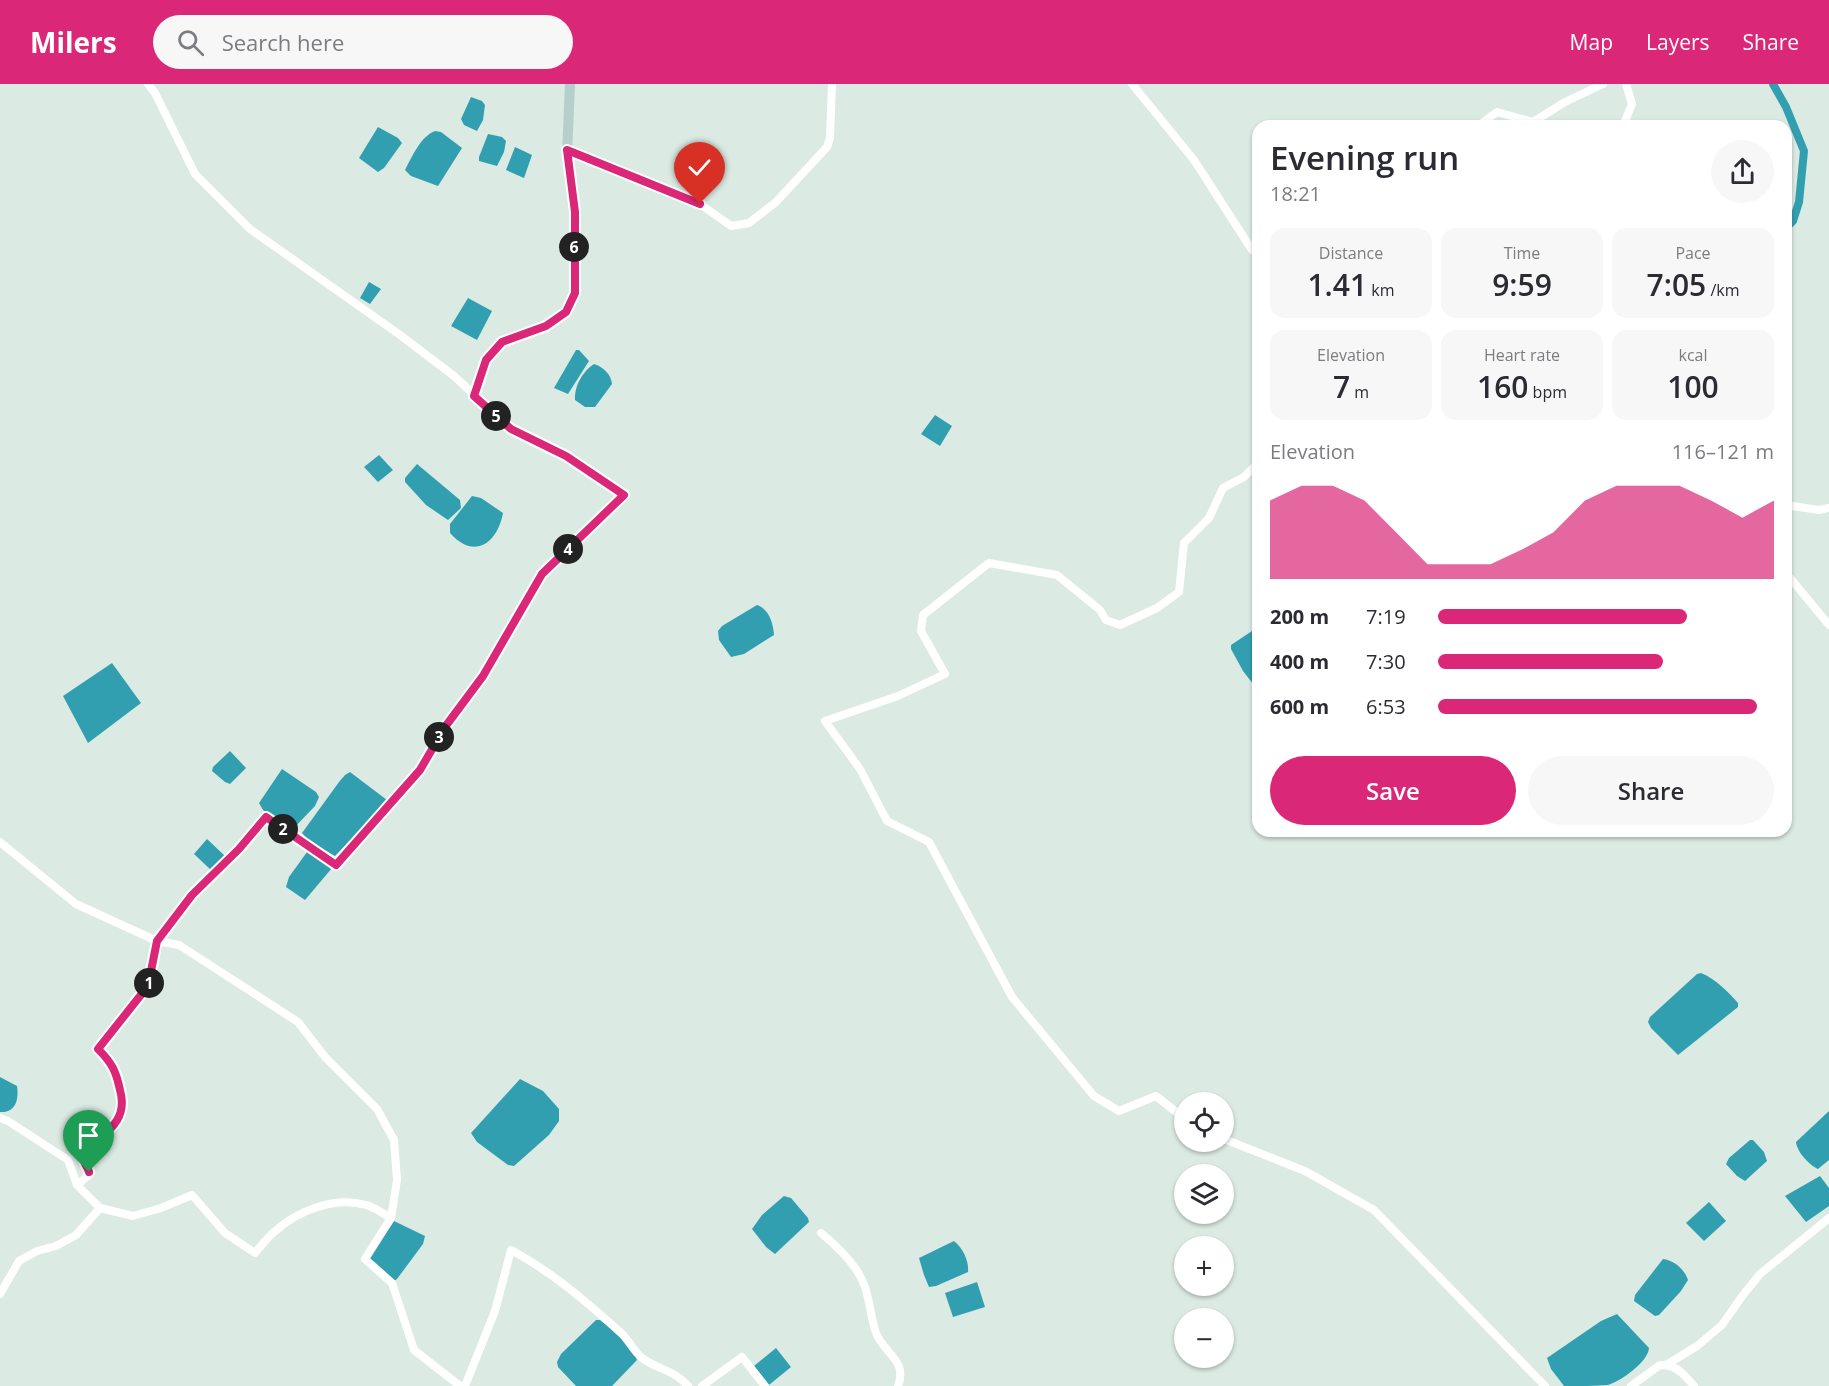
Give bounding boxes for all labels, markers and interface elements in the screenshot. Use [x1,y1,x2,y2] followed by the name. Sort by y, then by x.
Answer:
[153,15,573,69] search box
[30,23,117,61] text: Milers
[174,26,207,59] icon: search
[222,27,344,57] text: Search here
[1570,28,1613,56] text: Map
[1646,28,1710,56] text: Layers
[1743,28,1799,56] text: Share
[1270,135,1459,180] text: Evening run
[1711,140,1774,203] button: share
[674,142,725,204] pin
[683,151,716,184] icon: check
[1270,180,1321,207] text: 18:21
[559,232,589,262] pin: 6
[569,236,579,258] text: 6
[1319,242,1383,264] text: Distance
[1504,242,1540,264] text: Time
[1675,242,1711,264] text: Pace
[1307,264,1367,305] text: 1.41
[1492,264,1552,305] text: 9:59
[1647,264,1706,305] text: 7:05
[1367,279,1395,301] text: km
[1706,279,1739,301] text: /km
[1317,344,1385,366] text: Elevation
[1484,344,1560,366] text: Heart rate
[1679,344,1708,366] text: kcal
[1333,366,1350,407] text: 7
[1477,366,1528,407] text: 160
[1667,366,1719,407] text: 100
[1350,381,1369,403] text: m
[1528,381,1567,403] text: bpm
[481,401,511,431] pin: 5
[491,405,501,427] text: 5
[1270,438,1355,465] text: Elevation
[1672,438,1774,465] text: 116–121 m
[553,534,583,564] pin: 4
[563,538,573,560] text: 4
[1270,603,1329,630] text: 200 m
[1366,603,1406,630] text: 7:19
[1270,648,1329,675] text: 400 m
[1366,648,1406,675] text: 7:30
[1270,693,1329,720] text: 600 m
[1366,693,1406,720] text: 6:53
[424,722,454,752] pin: 3
[434,726,444,748] text: 3
[1270,756,1516,825] button: Save
[1528,756,1774,825] button: Share
[268,814,298,844] pin: 2
[278,818,288,840] text: 2
[134,968,164,998] pin: 1
[144,972,154,994] text: 1
[1174,1092,1234,1368] map controls
[1174,1092,1234,1152] button: locate
[63,1110,114,1172] pin
[72,1119,105,1152] icon: arrive
[1174,1164,1234,1224] button: layers
[1174,1236,1234,1296] button: +
[1174,1308,1234,1368] button: −

